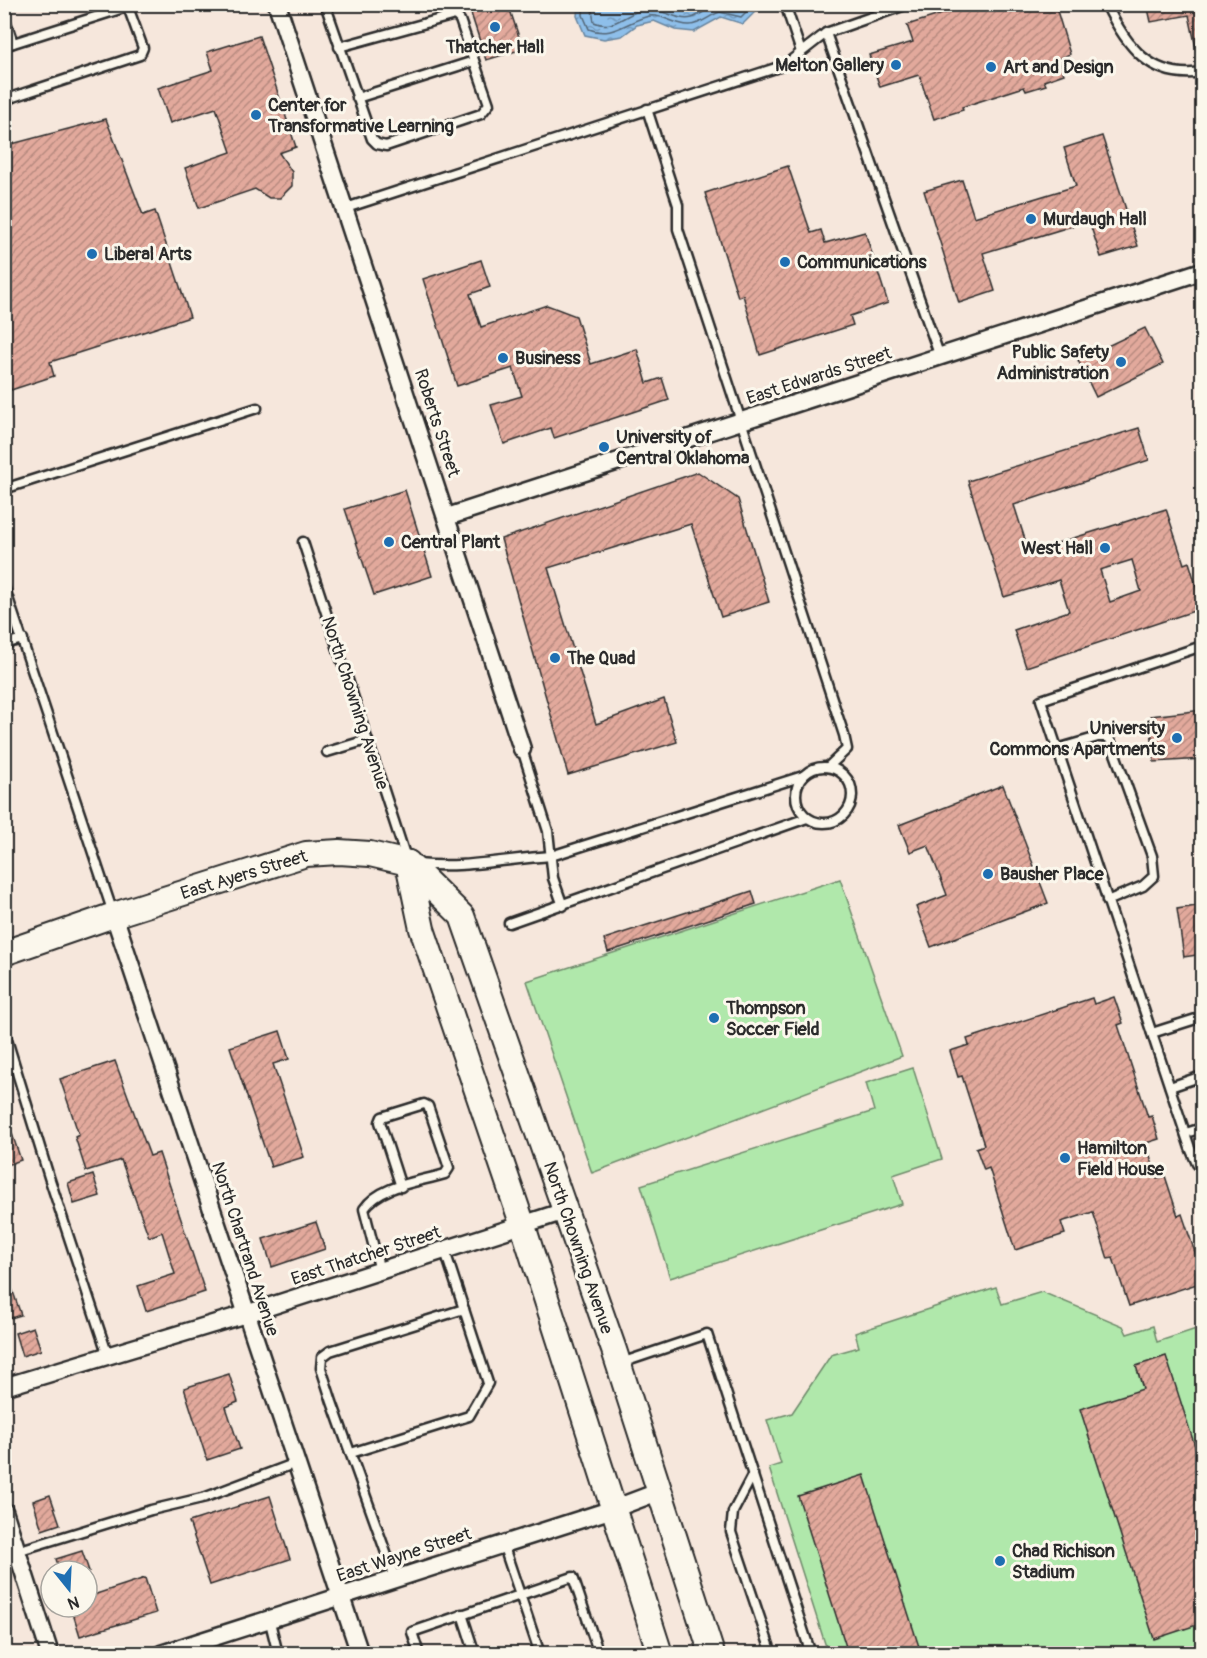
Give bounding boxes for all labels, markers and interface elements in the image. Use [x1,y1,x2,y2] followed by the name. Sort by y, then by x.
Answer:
[488,20,502,34] marker: Thatcher Hall
[445,36,544,59] place label: Thatcher Hall
[775,54,884,77] place label: Melton Gallery
[1003,56,1114,79] place label: Art and Design
[889,58,903,72] marker: Melton Gallery
[984,60,998,74] marker: Art and Design
[267,94,454,138] place label: Center for Transformative Learning
[249,108,263,122] marker: Center for Transformative Learning
[1043,208,1147,231] place label: Murdaugh Hall
[1024,212,1038,226] marker: Murdaugh Hall
[104,243,192,266] place label: Liberal Arts
[85,247,99,261] marker: Liberal Arts
[797,251,927,274] place label: Communications
[778,255,792,269] marker: Communications
[744,341,895,410] street label: East Edwards Street
[996,341,1109,385] place label: Public Safety Administration
[515,347,581,370] place label: Business
[496,351,510,365] marker: Business
[1114,355,1128,369] marker: Public Safety Administration
[409,366,466,481] street label: Roberts Street
[616,426,750,470] place label: University of Central Oklahoma
[597,440,611,454] marker: University of Central Oklahoma
[401,531,501,554] place label: Central Plant
[382,535,396,549] marker: Central Plant
[1021,537,1093,560] place label: West Hall
[1098,541,1112,555] marker: West Hall
[316,613,394,793] street label: North Chowning Avenue
[566,647,636,670] place label: The Quad
[548,651,562,665] marker: The Quad
[990,717,1166,761] place label: University Commons Apartments
[1170,731,1184,745] marker: University Commons Apartments
[178,845,311,905] street label: East Ayers Street
[1000,863,1105,886] place label: Bausher Place
[981,867,995,881] marker: Bausher Place
[725,997,820,1041] place label: Thompson Soccer Field
[707,1011,721,1025] marker: Thompson Soccer Field
[1077,1137,1165,1181] place label: Hamilton Field House
[1058,1151,1072,1165] marker: Hamilton Field House
[206,1159,284,1339] street label: North Chartrand Avenue
[538,1159,618,1337] street label: North Chowning Avenue
[288,1221,444,1291] street label: East Thatcher Street
[334,1522,475,1588] street label: East Wayne Street
[1012,1540,1115,1584] place label: Chad Richison Stadium
[993,1554,1007,1568] marker: Chad Richison Stadium
[39,1559,99,1619] north arrow
[65,1591,82,1614] text: N

